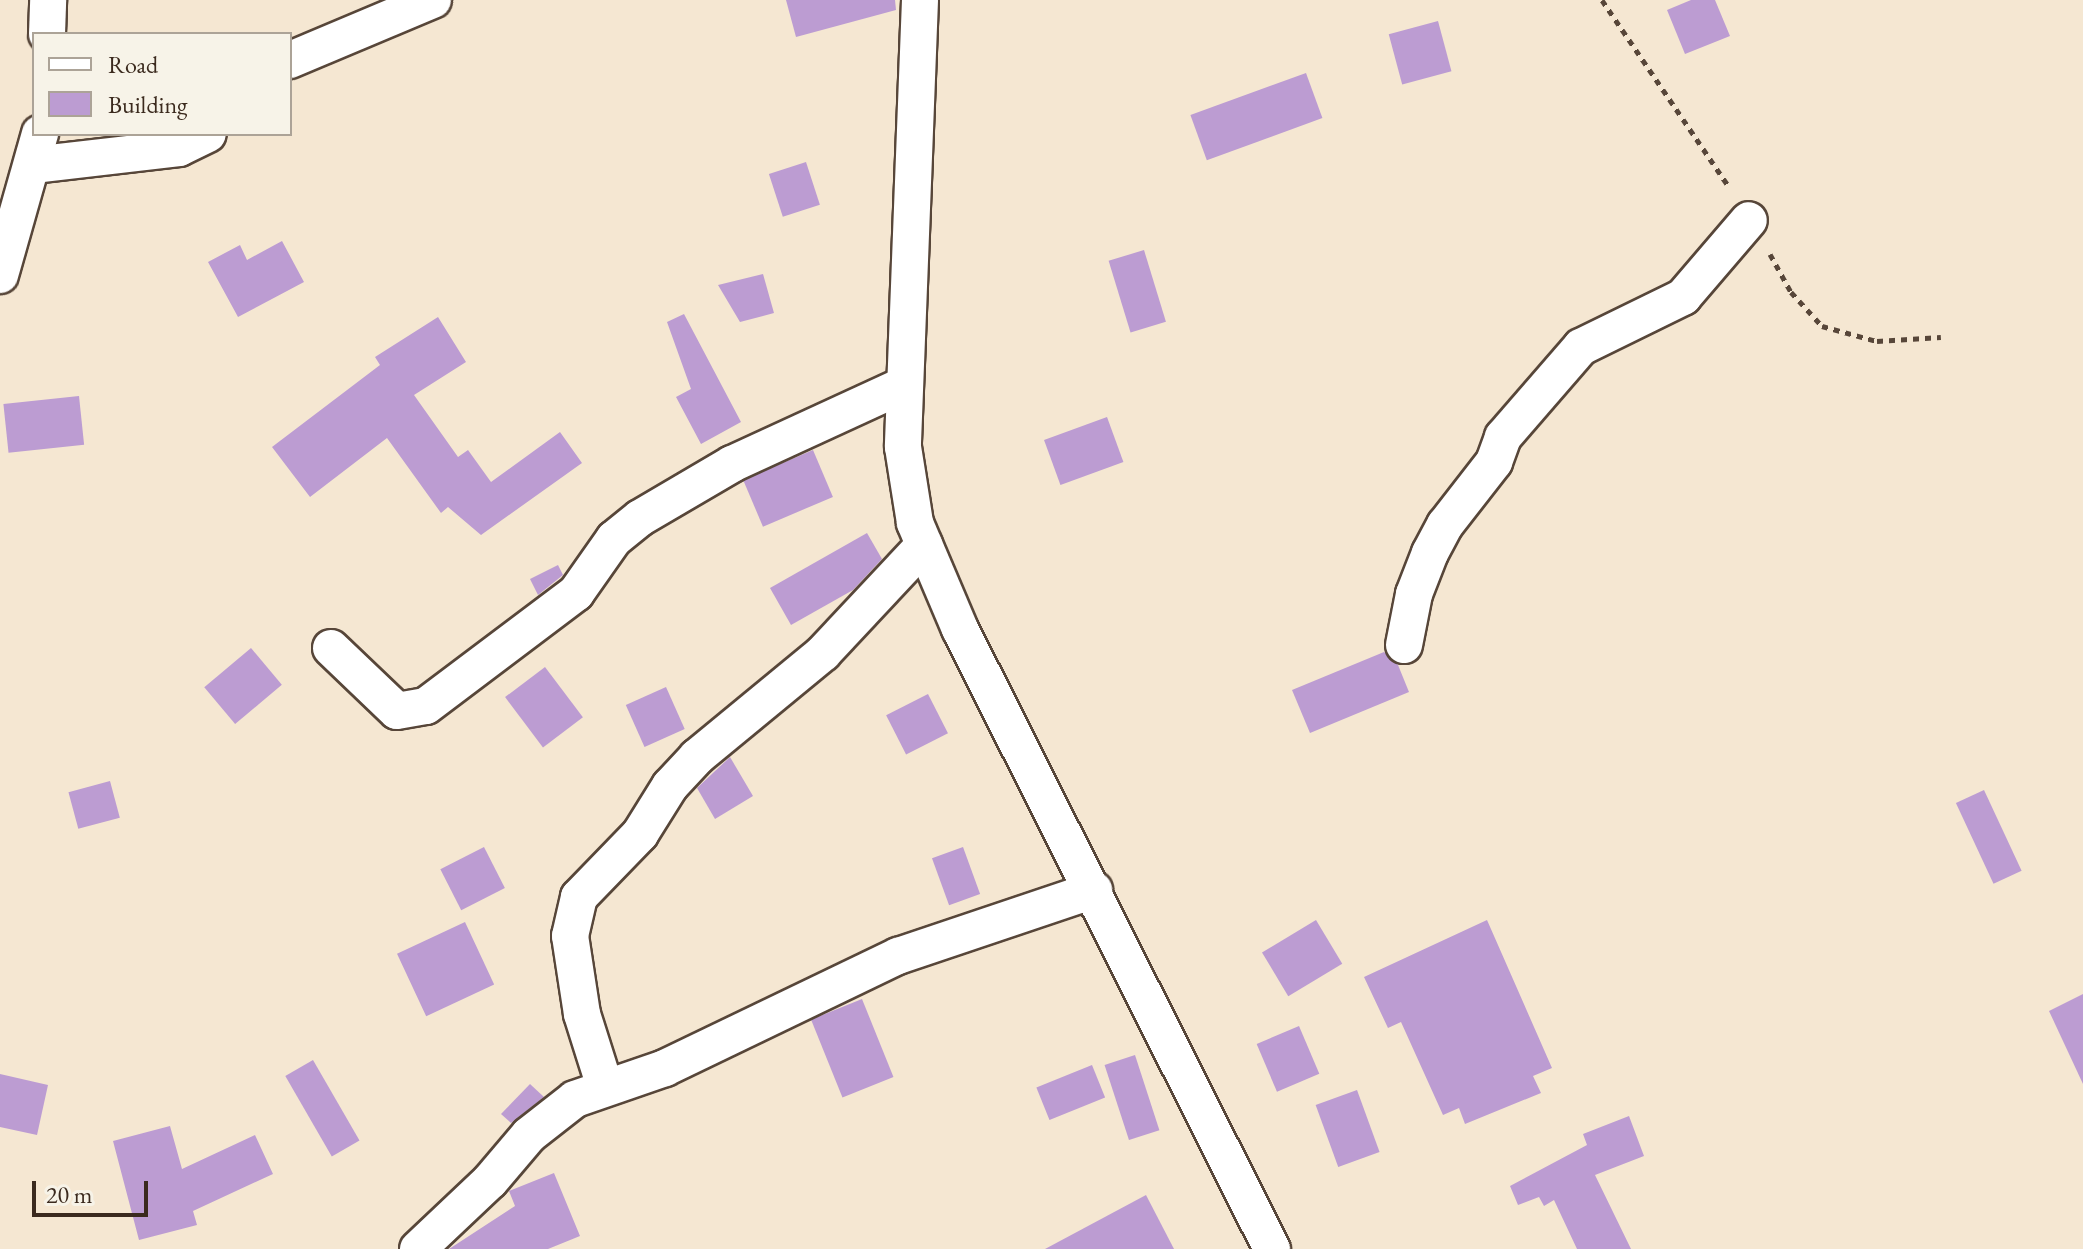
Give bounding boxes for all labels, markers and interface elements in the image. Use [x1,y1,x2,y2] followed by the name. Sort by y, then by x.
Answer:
[32,32,292,136] legend
[108,49,158,80] text: Road
[108,89,188,120] text: Building
[36,1165,152,1215] scale bar
[46,1179,93,1210] text: 20 m

